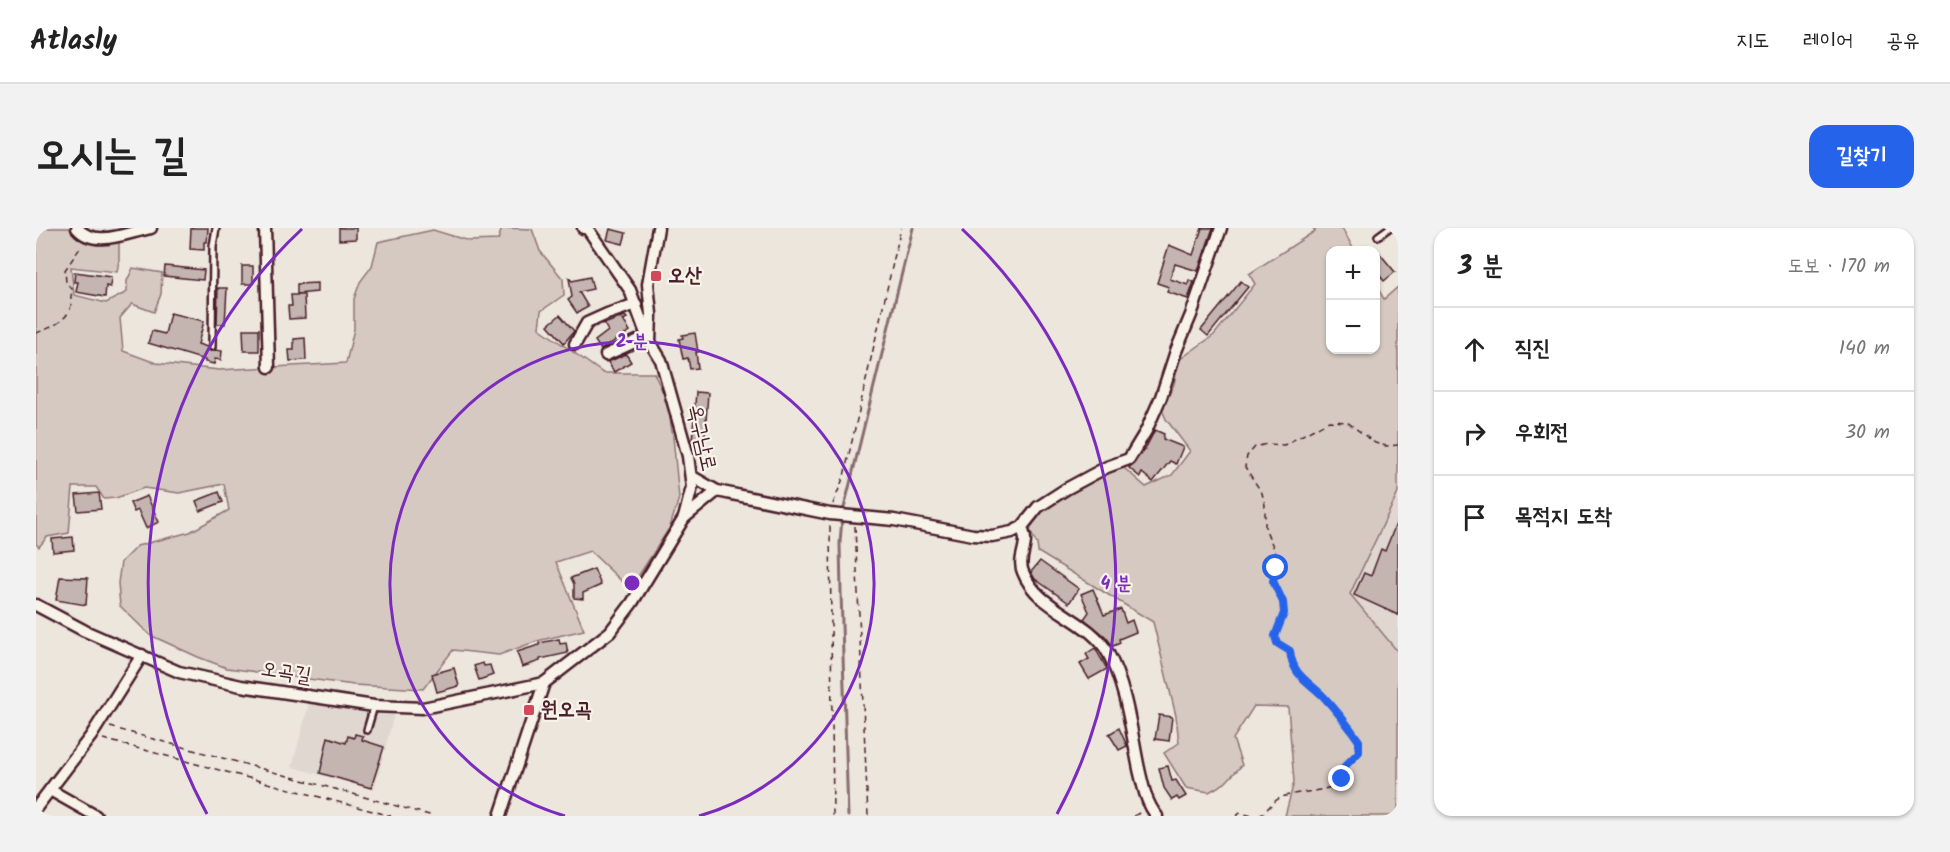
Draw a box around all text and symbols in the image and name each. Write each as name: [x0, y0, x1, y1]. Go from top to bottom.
text: Atlasly: [30, 19, 117, 64]
text: 지도: [1736, 25, 1770, 58]
text: 레이어: [1803, 25, 1853, 58]
text: 공유: [1886, 25, 1920, 58]
text: 오시는 길: [36, 123, 187, 190]
button: 길찾기: [1809, 125, 1914, 188]
map controls: [1326, 246, 1380, 354]
button: +: [1326, 246, 1380, 300]
text: 3 분: [1458, 246, 1503, 288]
text: 도보 · 170 m: [1788, 251, 1890, 283]
place label: 오산: [668, 260, 702, 293]
marker: 오산: [649, 269, 663, 283]
button: −: [1326, 300, 1380, 354]
text: 2 분: [616, 328, 648, 357]
text: 직진: [1515, 332, 1550, 367]
icon: ahead: [1458, 333, 1491, 366]
text: 140 m: [1839, 333, 1890, 365]
street label: 옥구남로: [677, 401, 725, 475]
text: 우회전: [1515, 416, 1568, 451]
icon: right: [1458, 417, 1491, 450]
text: 30 m: [1845, 417, 1890, 449]
text: 목적지 도착: [1515, 500, 1612, 535]
icon: arrive: [1458, 501, 1491, 534]
route start: [1262, 554, 1288, 580]
text: 4 분: [1100, 570, 1132, 599]
centre of rings: [622, 573, 642, 593]
street label: 오곡길: [258, 653, 314, 693]
place label: 원오곡: [541, 694, 592, 727]
marker: 원오곡: [522, 703, 536, 717]
route end: [1328, 765, 1354, 791]

